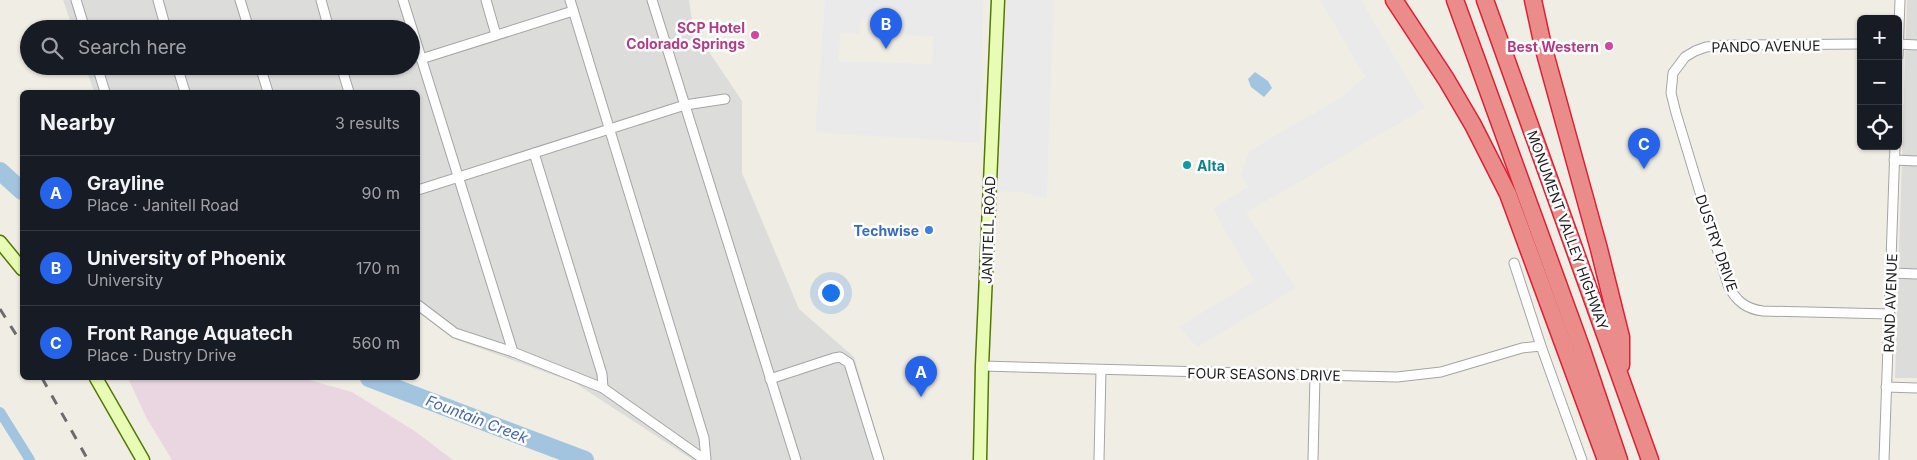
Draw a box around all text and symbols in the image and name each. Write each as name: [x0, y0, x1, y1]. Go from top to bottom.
pin: B: [870, 8, 902, 49]
map controls: [1857, 15, 1902, 150]
button: +: [1857, 15, 1902, 60]
place label: SCP Hotel Colorado Springs: [626, 19, 745, 52]
search box: [20, 20, 420, 75]
marker: SCP Hotel Colorado Springs: [749, 29, 761, 41]
icon: search: [38, 34, 66, 62]
text: Search here: [78, 36, 187, 59]
street label: PANDO AVENUE: [1711, 37, 1821, 55]
place label: Best Western: [1507, 38, 1599, 55]
marker: Best Western: [1603, 40, 1615, 52]
button: −: [1857, 60, 1902, 105]
button: locate: [1857, 105, 1902, 150]
text: Nearby: [40, 110, 115, 135]
text: 3 results: [335, 113, 400, 133]
street label: MONUMENT VALLEY HIGHWAY: [1524, 128, 1612, 333]
pin: C: [1628, 128, 1660, 169]
place label: Alta: [1197, 157, 1225, 174]
marker: Alta: [1181, 159, 1193, 171]
text: Grayline: [87, 172, 164, 195]
street label: JANITELL ROAD: [978, 176, 998, 284]
text: A: [50, 183, 62, 203]
text: 90 m: [361, 183, 400, 203]
street label: DUSTRY DRIVE: [1692, 192, 1742, 294]
text: Place · Janitell Road: [87, 195, 239, 215]
place label: Techwise: [854, 222, 919, 239]
marker: Techwise: [923, 224, 935, 236]
text: University of Phoenix: [87, 247, 286, 270]
street label: RAND AVENUE: [1880, 253, 1900, 353]
text: B: [51, 258, 61, 278]
text: 170 m: [356, 258, 400, 278]
text: University: [87, 270, 163, 290]
your location: [818, 280, 844, 306]
text: Front Range Aquatech: [87, 322, 293, 345]
text: C: [50, 333, 62, 353]
text: 560 m: [352, 333, 400, 353]
text: Place · Dustry Drive: [87, 345, 236, 365]
pin: A: [905, 356, 937, 397]
street label: FOUR SEASONS DRIVE: [1187, 364, 1341, 384]
water label: Fountain Creek: [423, 391, 531, 447]

